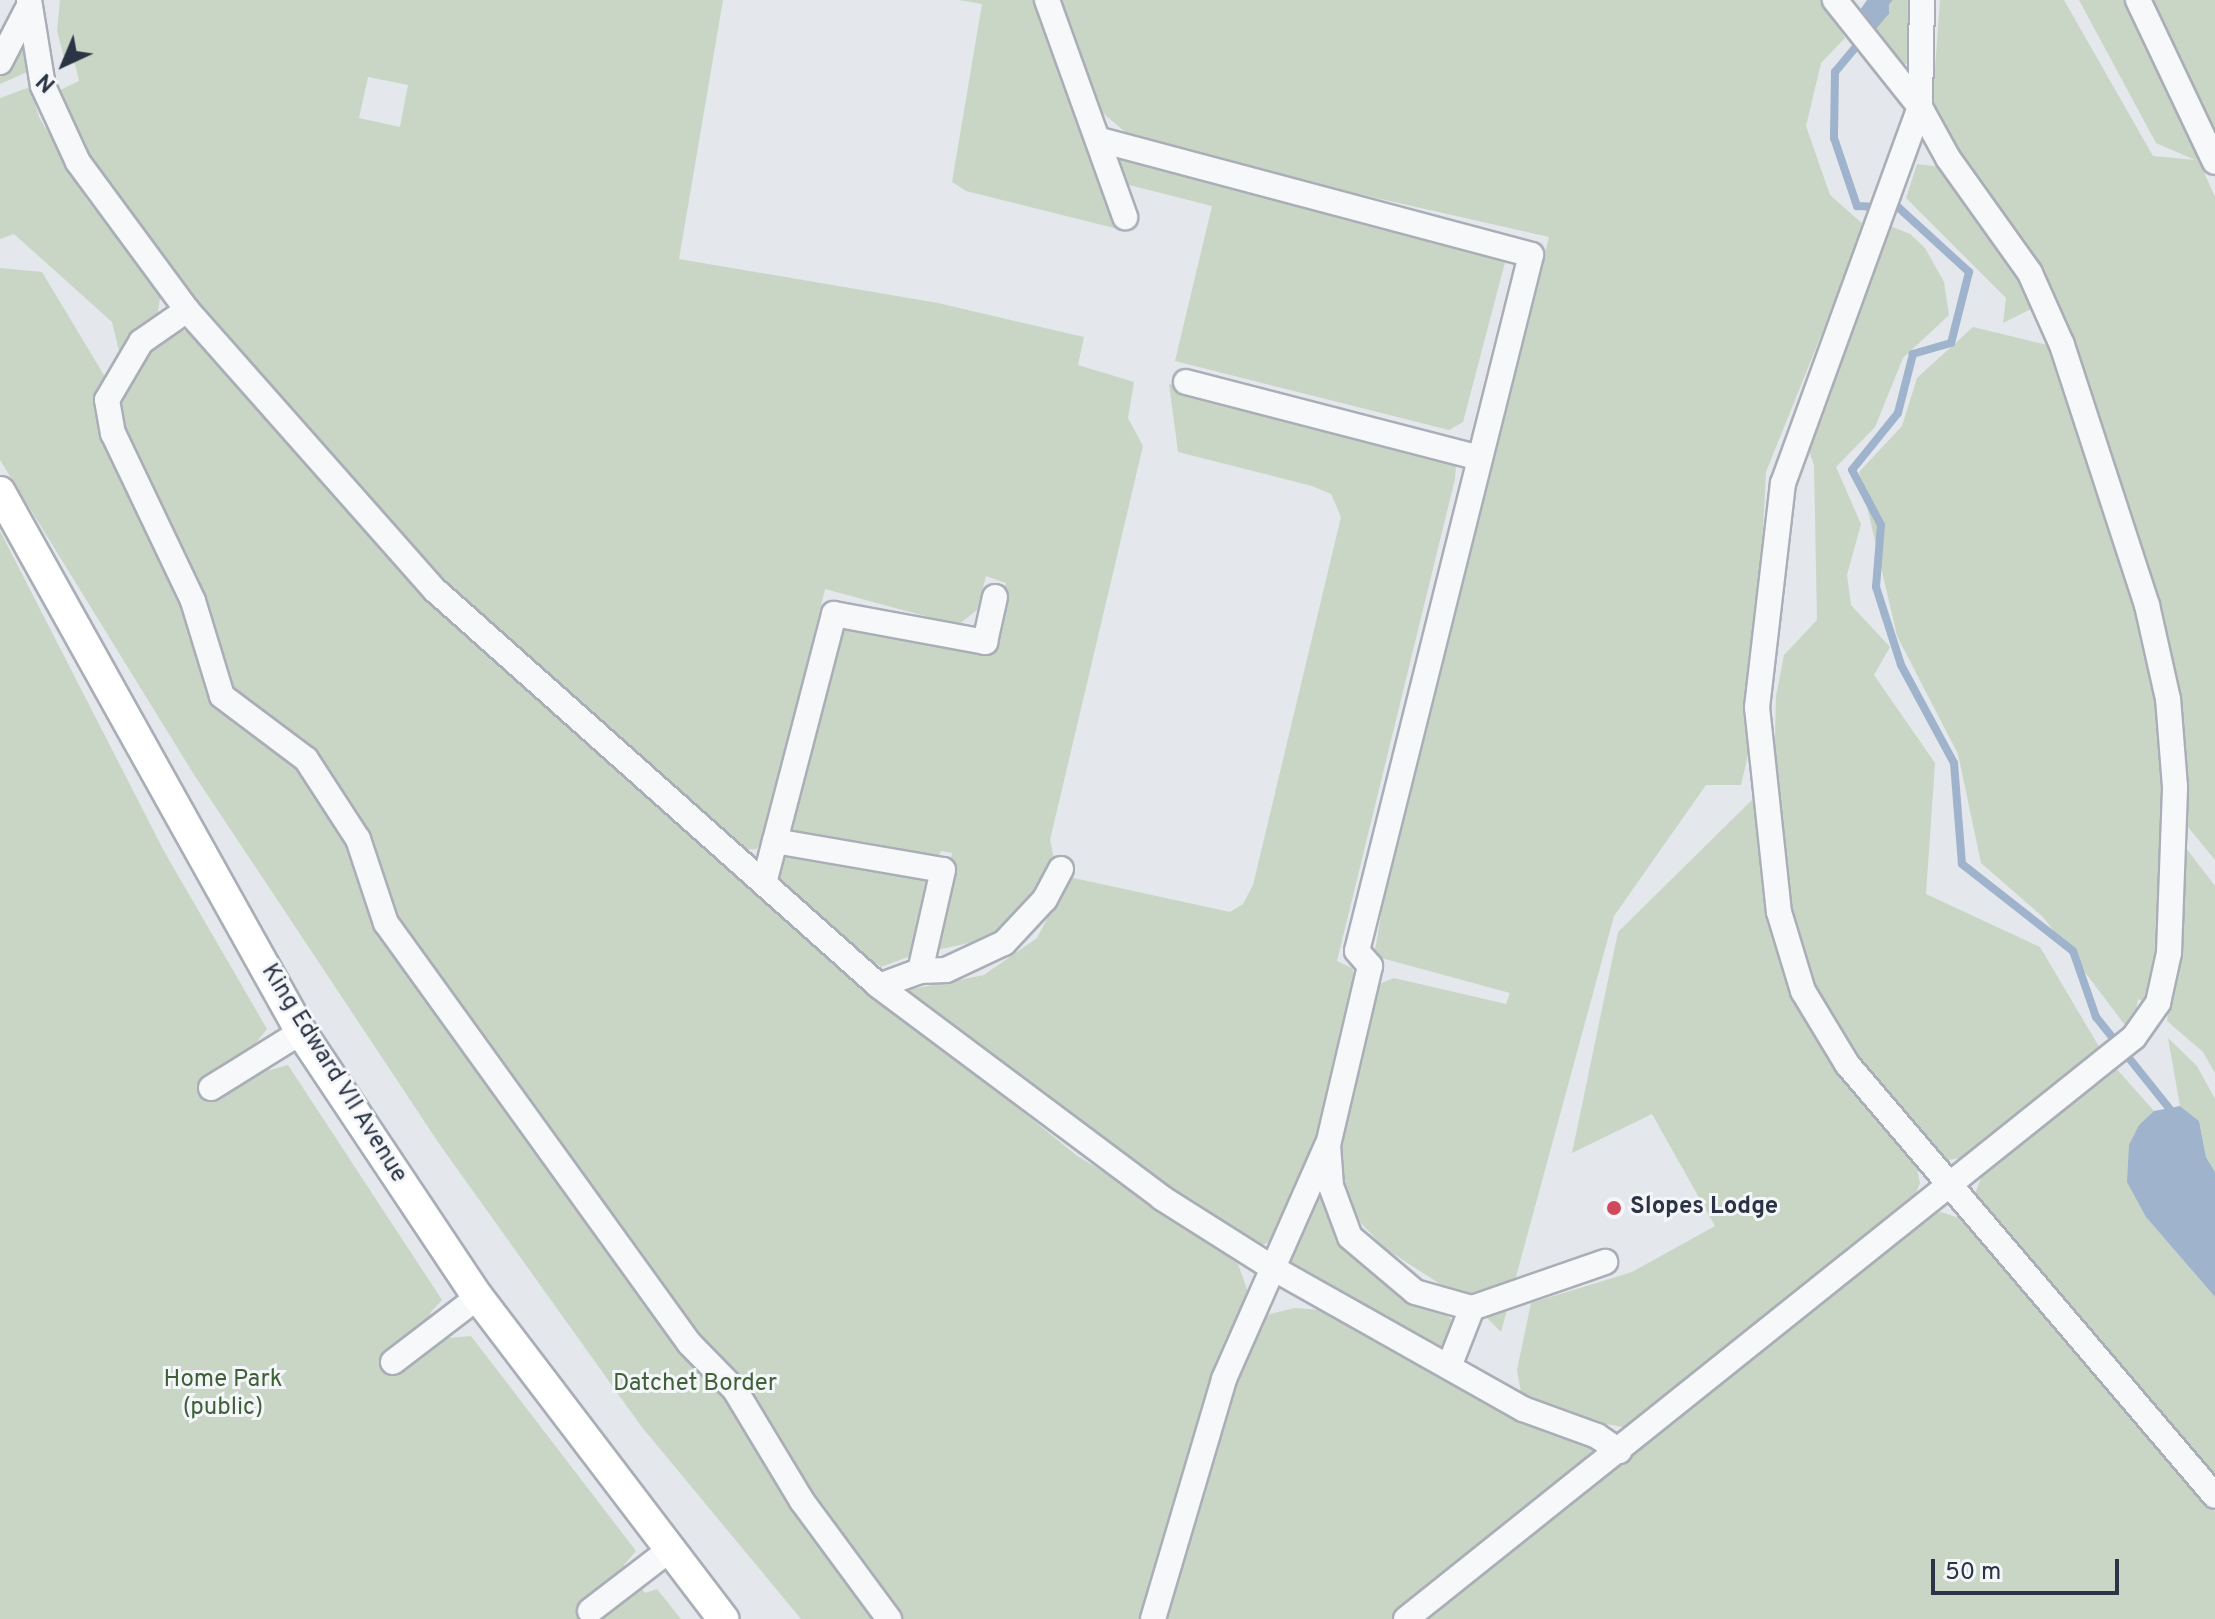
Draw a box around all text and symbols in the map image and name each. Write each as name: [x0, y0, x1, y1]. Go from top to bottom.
north arrow: [24, 24, 104, 104]
text: N: [32, 66, 62, 97]
street label: King Edward VII Avenue: [253, 958, 413, 1190]
place label: Slopes Lodge: [1630, 1194, 1778, 1222]
marker: Slopes Lodge: [1605, 1199, 1623, 1217]
park label: Home Park (public): [164, 1367, 282, 1423]
park label: Datchet Border: [613, 1371, 777, 1399]
scale bar: [1935, 1543, 2123, 1593]
text: 50 m: [1945, 1558, 2001, 1588]

